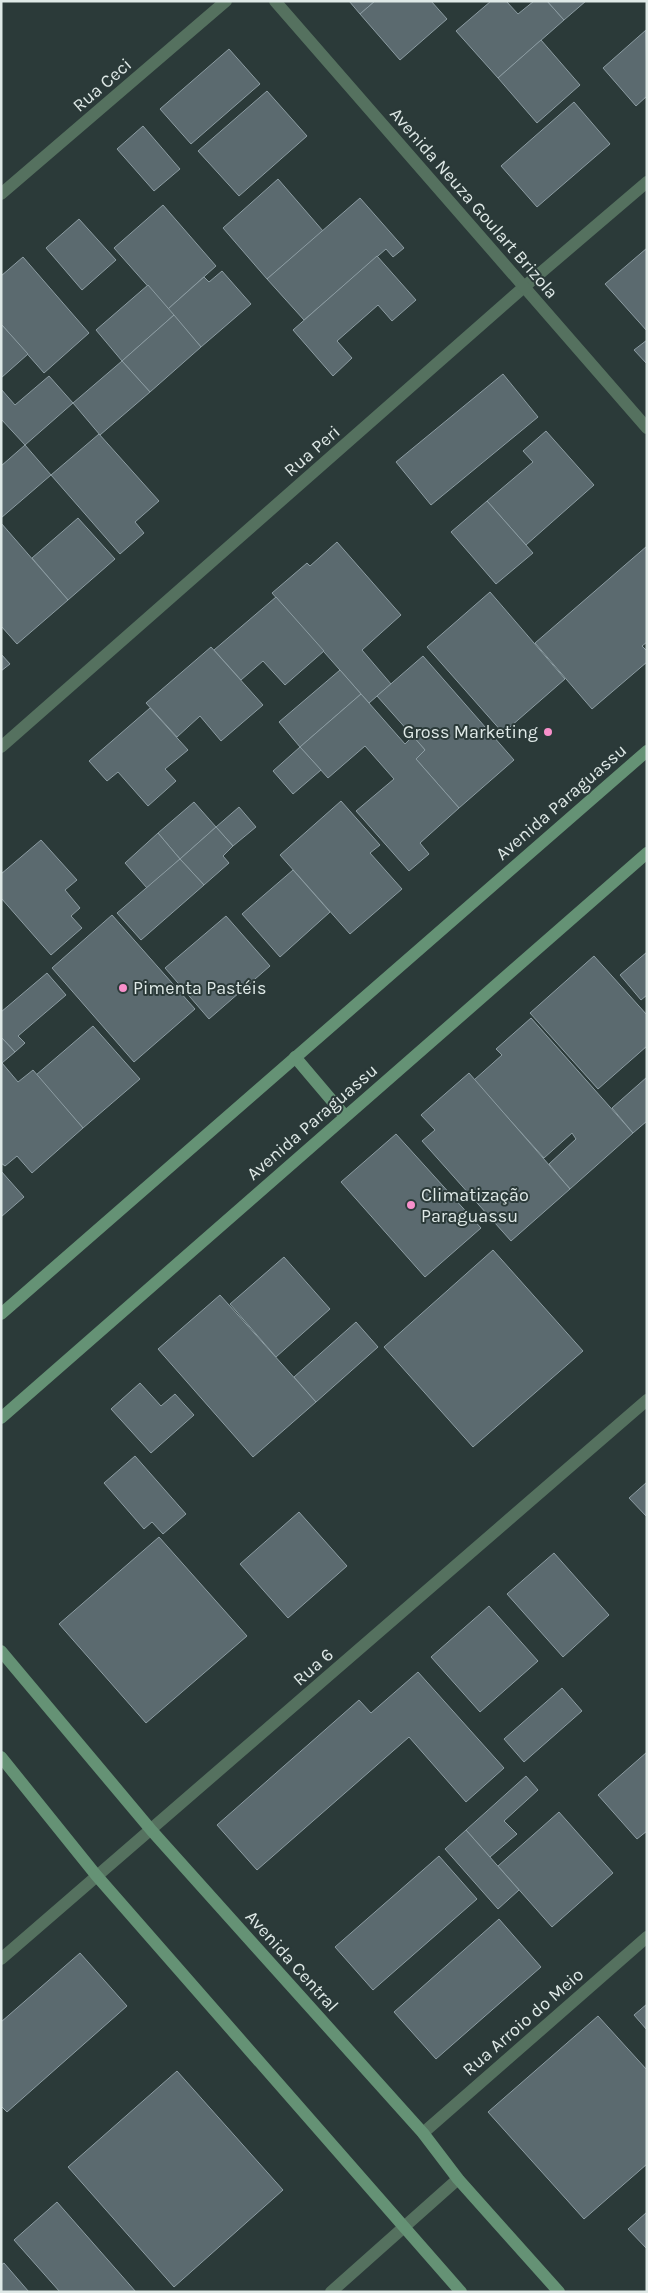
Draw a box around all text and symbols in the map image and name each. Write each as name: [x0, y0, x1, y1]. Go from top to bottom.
street label: Rua Ceci: [68, 53, 136, 117]
street label: Avenida Neuza Goulart Brizola: [385, 103, 563, 303]
street label: Rua Peri: [279, 421, 345, 481]
place label: Gross Marketing: [403, 721, 538, 743]
marker: Gross Marketing: [542, 726, 554, 738]
street label: Avenida Paraguassu: [491, 739, 631, 865]
place label: Pimenta Pastéis: [133, 977, 266, 999]
marker: Pimenta Pastéis: [117, 982, 129, 994]
street label: Avenida Paraguassu: [242, 1059, 382, 1185]
place label: Climatização Paraguassu: [421, 1184, 529, 1227]
marker: Climatização Paraguassu: [405, 1199, 417, 1211]
street label: Rua 6: [288, 1643, 338, 1691]
street label: Avenida Central: [241, 1906, 343, 2016]
street label: Rua Arroio do Meio: [458, 1963, 588, 2081]

